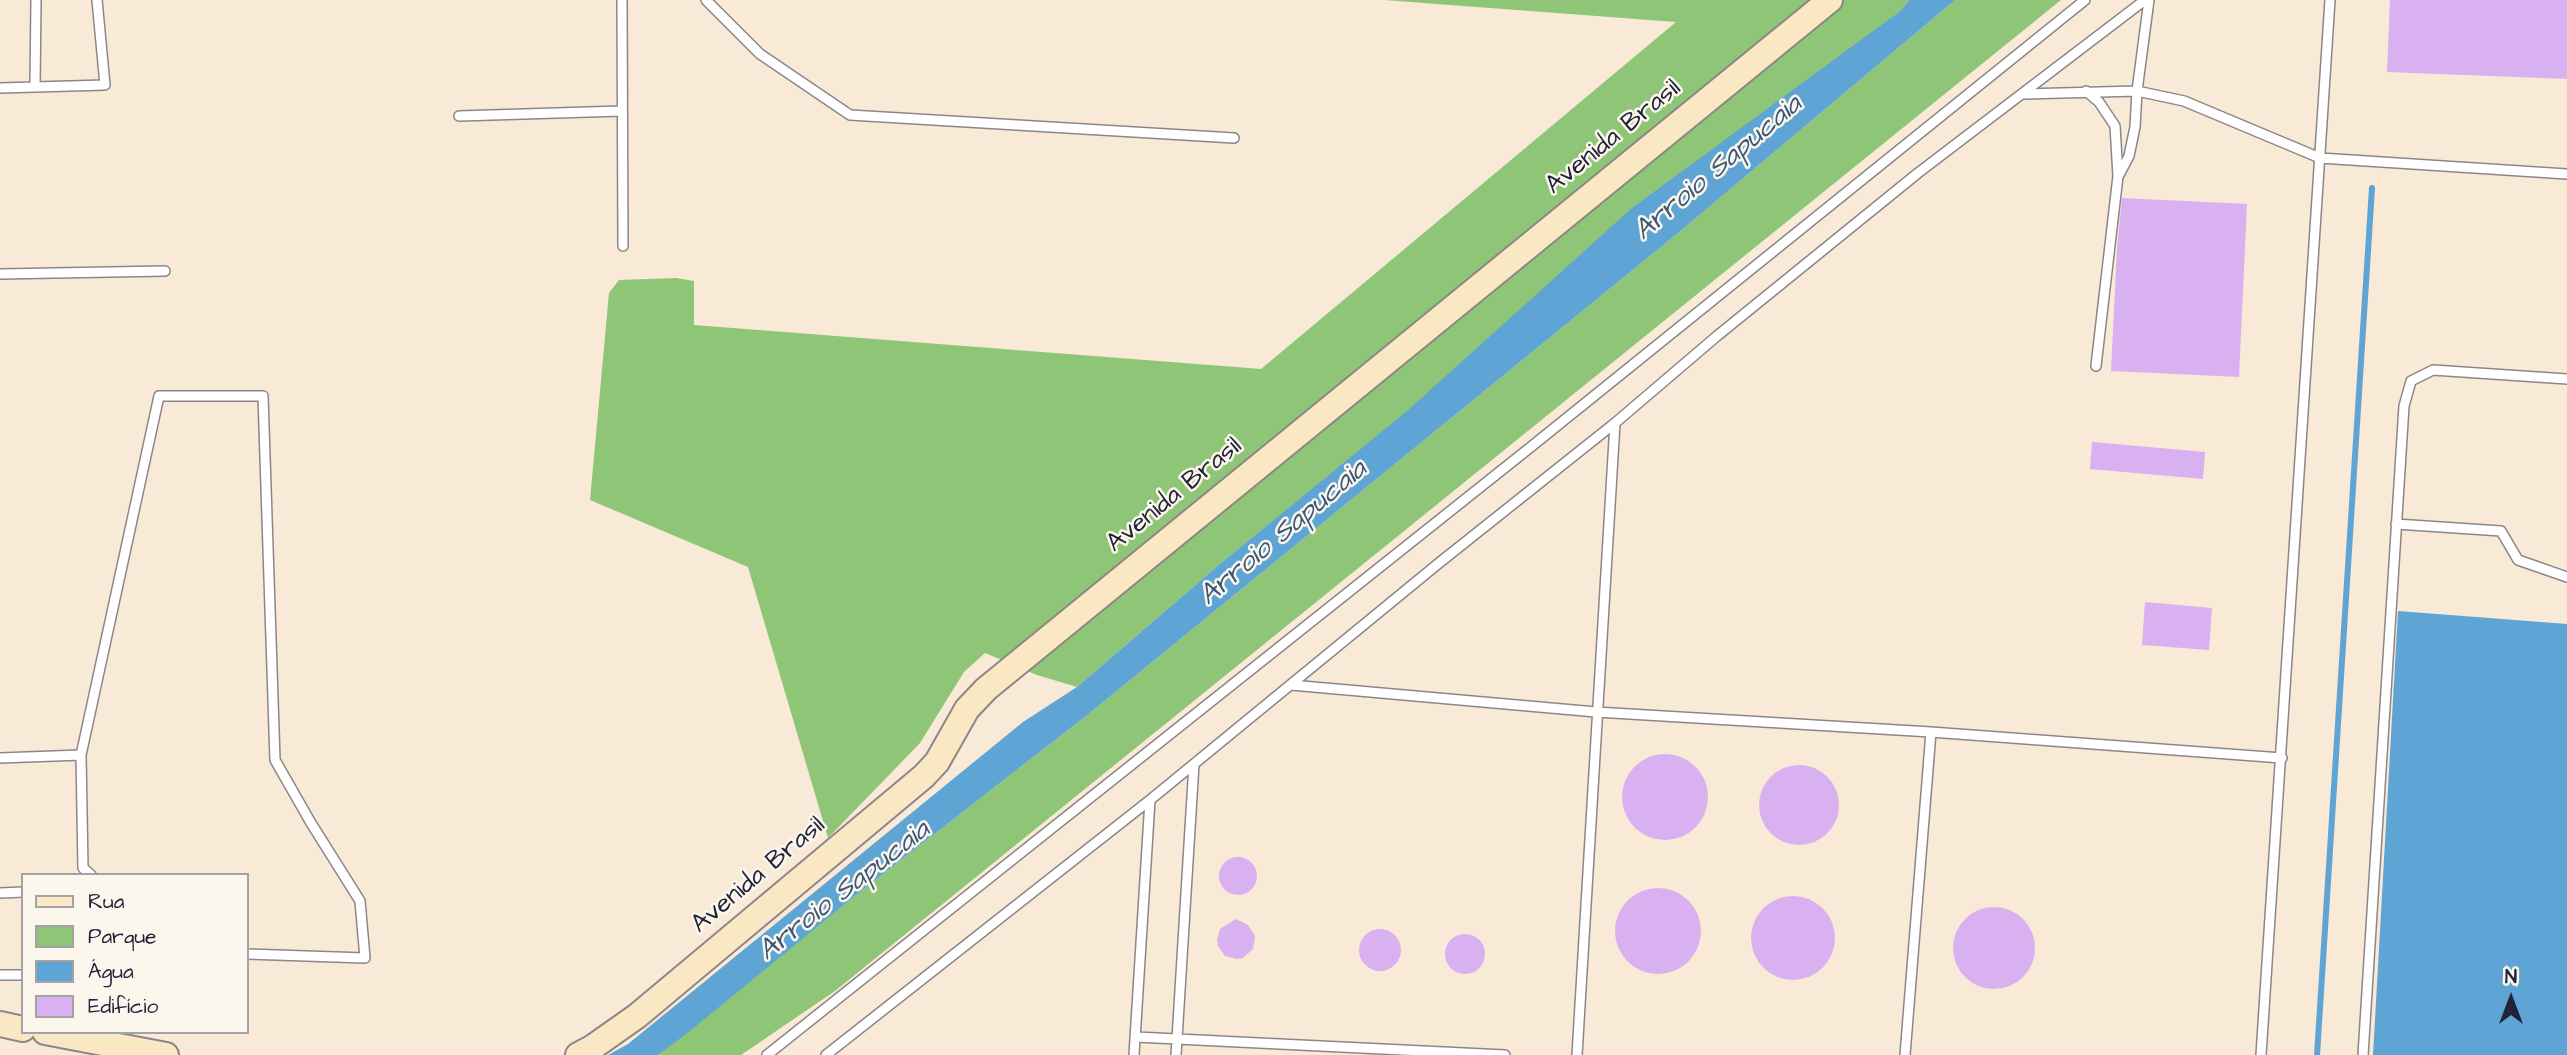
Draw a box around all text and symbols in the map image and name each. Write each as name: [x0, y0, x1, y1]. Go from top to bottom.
street label: Avenida Brasil: [1540, 74, 1688, 202]
water label: Arroio Sapucaia: [1628, 89, 1810, 249]
street label: Avenida Brasil: [1101, 432, 1249, 560]
water label: Arroio Sapucaia: [1193, 454, 1375, 614]
street label: Avenida Brasil: [686, 811, 832, 941]
water label: Arroio Sapucaia: [753, 815, 937, 969]
legend: [21, 873, 248, 1034]
text: Rua: [88, 887, 124, 916]
text: Parque: [88, 922, 156, 951]
text: Água: [88, 957, 134, 986]
north arrow: [2476, 964, 2546, 1034]
text: N: [2505, 964, 2517, 991]
text: Edifício: [88, 992, 158, 1021]

